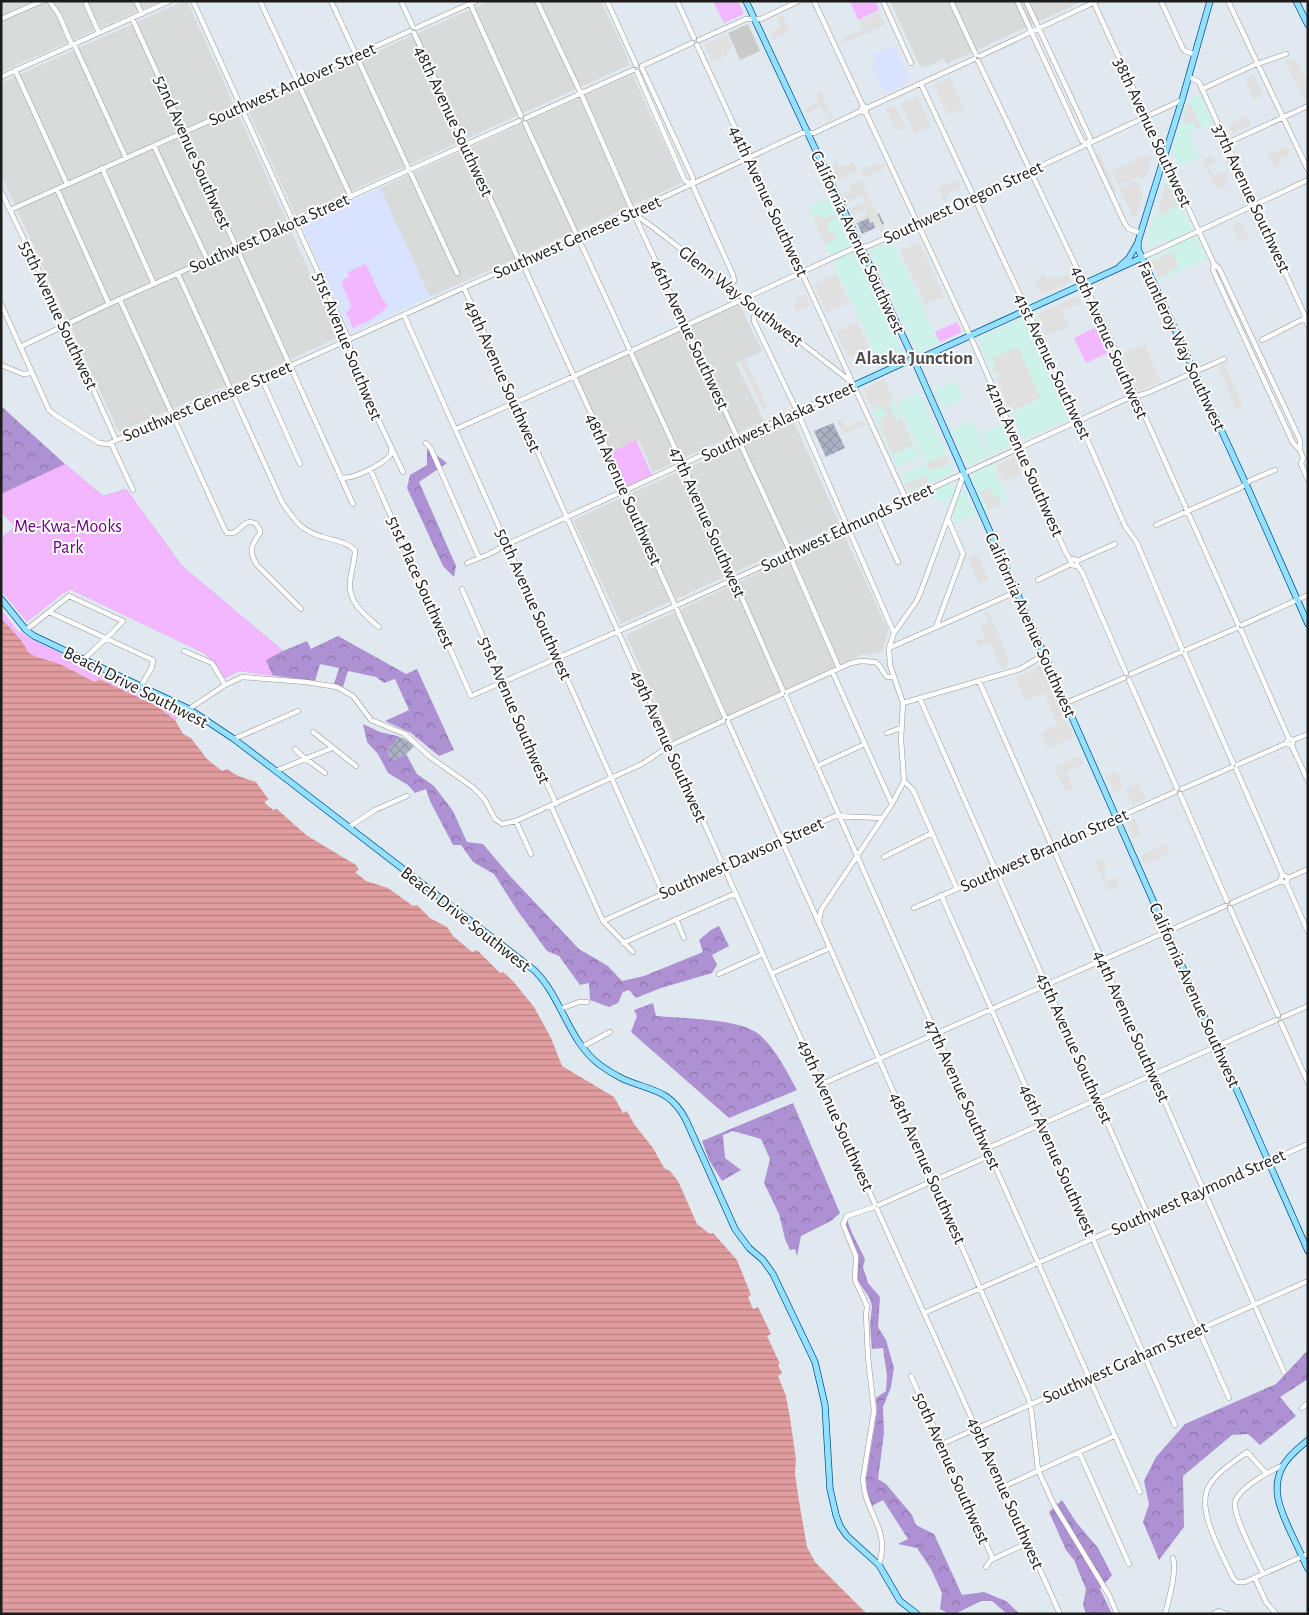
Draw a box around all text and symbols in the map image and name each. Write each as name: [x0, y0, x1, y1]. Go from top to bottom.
street label: Southwest Andover Street: [206, 40, 379, 130]
street label: 48th Avenue Southwest: [410, 43, 496, 200]
street label: 38th Avenue Southwest: [1110, 55, 1195, 210]
street label: 52nd Avenue Southwest: [150, 73, 234, 232]
street label: 37th Avenue Southwest: [1209, 121, 1294, 276]
street label: 44th Avenue Southwest: [725, 123, 811, 280]
street label: California Avenue Southwest: [807, 148, 908, 337]
street label: Southwest Oregon Street: [881, 158, 1046, 248]
street label: Southwest Dakota Street: [187, 190, 352, 277]
street label: Southwest Genesee Street: [491, 193, 664, 283]
street label: 55th Avenue Southwest: [16, 238, 101, 393]
street label: Glenn Way Southwest: [675, 243, 806, 351]
street label: 46th Avenue Southwest: [646, 256, 732, 413]
street label: Fauntleroy Way Southwest: [1134, 259, 1228, 434]
street label: 40th Avenue Southwest: [1067, 263, 1151, 422]
street label: 51st Avenue Southwest: [309, 270, 385, 423]
street label: 41st Avenue Southwest: [1010, 290, 1094, 443]
street label: 49th Avenue Southwest: [460, 298, 544, 455]
district label: Alaska Junction: [855, 349, 973, 368]
street label: Southwest Genesee Street: [120, 358, 295, 446]
street label: Southwest Alaska Street: [699, 378, 858, 466]
street label: 42nd Avenue Southwest: [982, 379, 1066, 540]
street label: 48th Avenue Southwest: [581, 411, 665, 568]
street label: 47th Avenue Southwest: [666, 444, 749, 601]
street label: Southwest Edmunds Street: [758, 480, 937, 576]
street label: 51st Place Southwest: [383, 513, 457, 652]
park label: Me-Kwa-Mooks Park: [14, 518, 122, 557]
street label: 50th Avenue Southwest: [492, 526, 575, 683]
street label: California Avenue Southwest: [981, 530, 1079, 721]
street label: 51st Avenue Southwest: [475, 634, 553, 787]
street label: Beach Drive Southwest: [61, 644, 211, 732]
street label: 49th Avenue Southwest: [626, 668, 710, 825]
street label: Southwest Brandon Street: [958, 806, 1131, 896]
street label: Southwest Dawson Street: [656, 814, 827, 903]
street label: Beach Drive Southwest: [397, 864, 534, 976]
street label: California Avenue Southwest: [1145, 900, 1243, 1091]
street label: 44th Avenue Southwest: [1089, 948, 1173, 1105]
street label: 45th Avenue Southwest: [1033, 970, 1116, 1127]
street label: 47th Avenue Southwest: [921, 1016, 1004, 1173]
street label: 49th Avenue Southwest: [793, 1037, 877, 1194]
street label: 46th Avenue Southwest: [1015, 1082, 1099, 1239]
street label: 48th Avenue Southwest: [885, 1090, 969, 1247]
street label: Southwest Raymond Street: [1108, 1146, 1289, 1240]
street label: Southwest Graham Street: [1040, 1318, 1211, 1407]
street label: 50th Avenue Southwest: [910, 1390, 993, 1547]
street label: 49th Avenue Southwest: [963, 1415, 1047, 1572]

